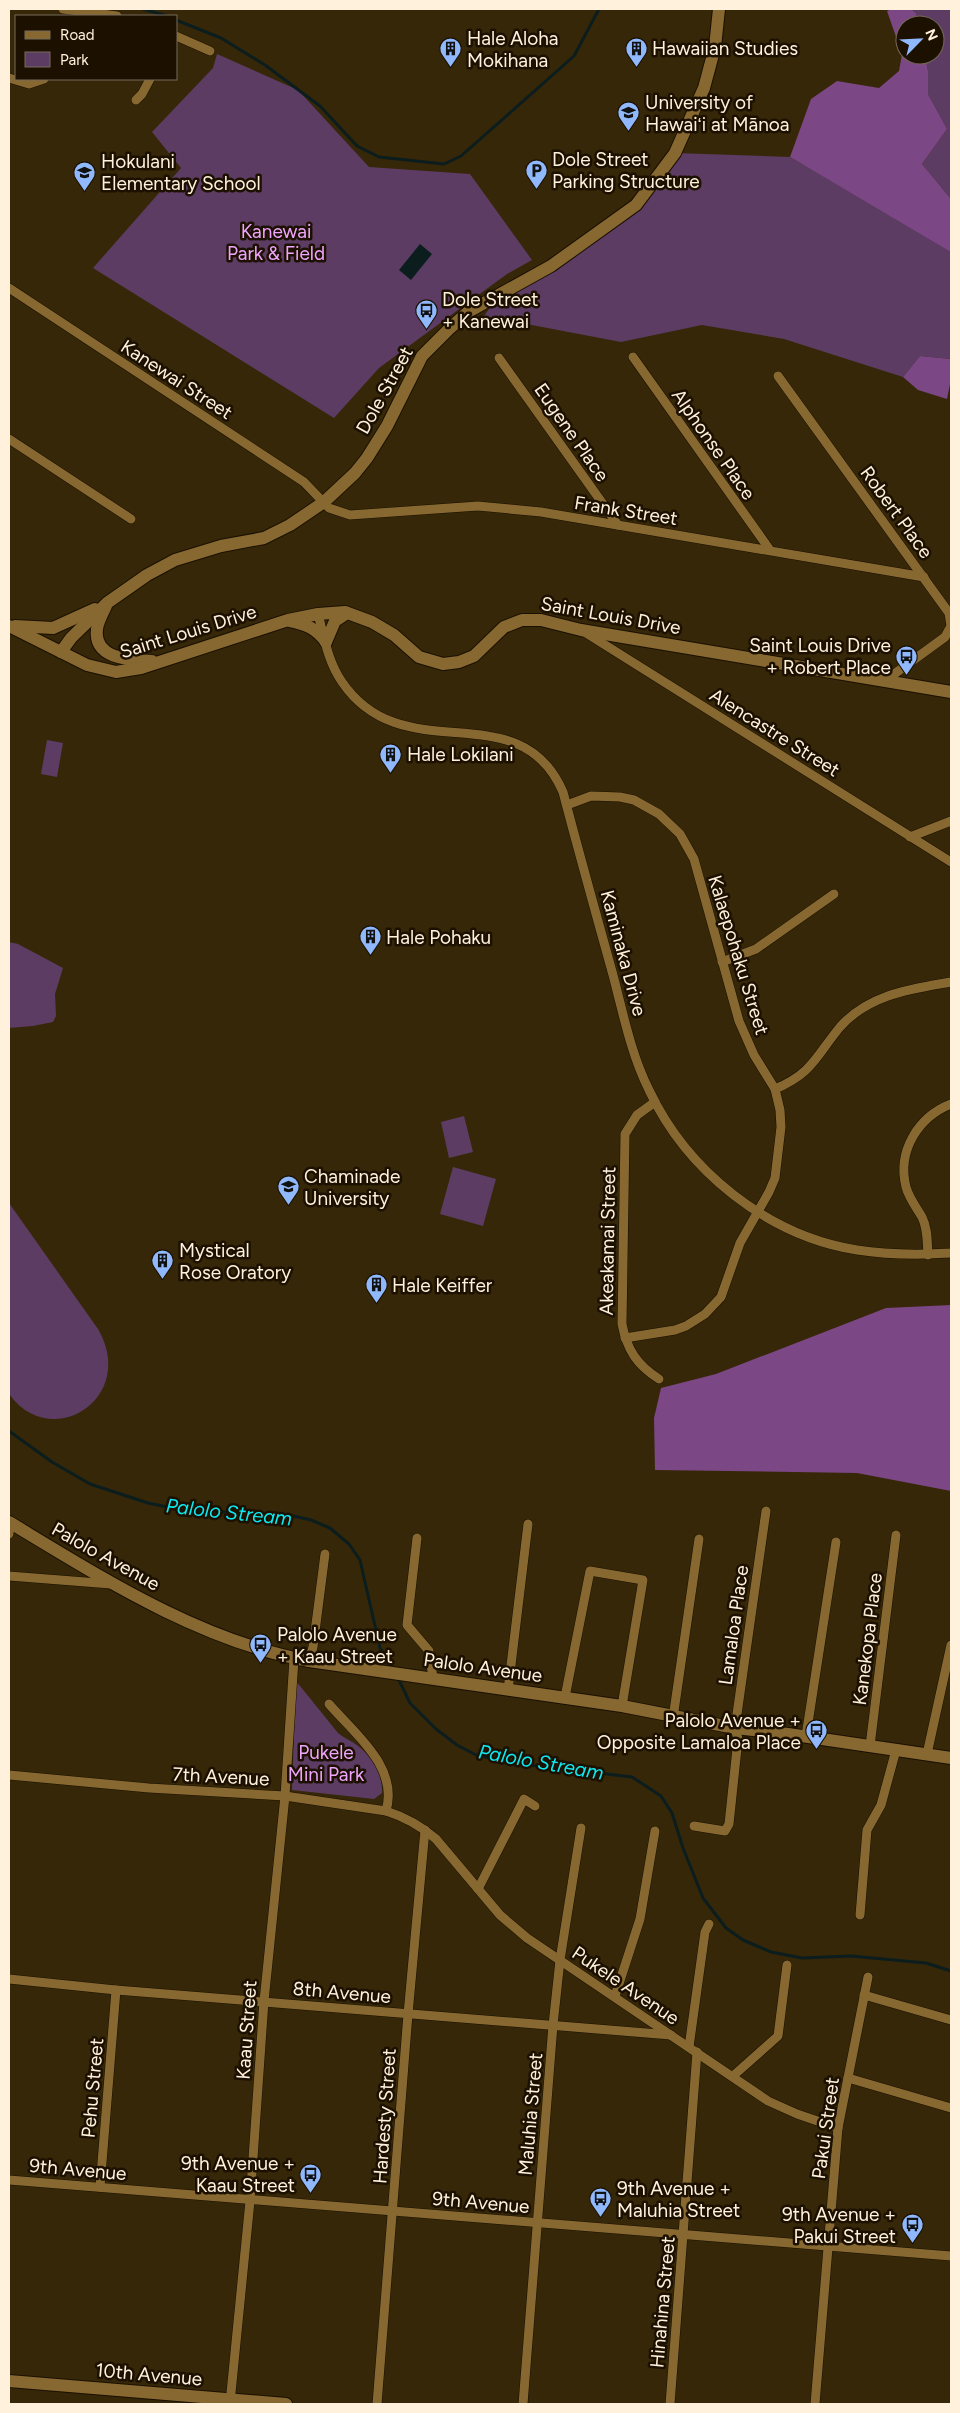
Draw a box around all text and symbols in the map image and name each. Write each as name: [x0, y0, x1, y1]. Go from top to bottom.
legend: [15, 15, 178, 80]
north arrow: [895, 15, 945, 65]
text: Road: [60, 26, 95, 44]
place label: Hale Aloha Mokihana: [467, 27, 559, 72]
text: N: [921, 27, 941, 43]
building icon: Hawaiian Studies: [624, 36, 648, 67]
building icon: Hale Aloha Mokihana: [439, 37, 463, 68]
place label: Hawaiian Studies: [652, 37, 798, 60]
text: Park: [60, 51, 89, 69]
place label: University of Hawaiʻi at Mānoa: [645, 91, 790, 136]
school or university icon: University of Hawaiʻi at Mānoa: [617, 101, 641, 132]
place label: Dole Street Parking Structure: [552, 148, 700, 193]
place label: Hokulani Elementary School: [101, 150, 261, 195]
parking icon: Dole Street Parking Structure: [524, 158, 548, 189]
school or university icon: Hokulani Elementary School: [73, 160, 97, 191]
park label: Kanewai Park & Field: [227, 220, 325, 265]
place label: Dole Street + Kanewai: [442, 288, 539, 333]
bus stop icon: Dole Street + Kanewai: [414, 298, 438, 329]
street label: Kanewai Street: [117, 335, 237, 424]
street label: Dole Street: [351, 342, 418, 438]
street label: Eugene Place: [529, 379, 614, 486]
street label: Alphonse Place: [667, 384, 760, 504]
street label: Robert Place: [855, 462, 938, 563]
street label: Frank Street: [573, 491, 679, 530]
street label: Saint Louis Drive: [539, 592, 683, 639]
street label: Saint Louis Drive: [117, 600, 259, 663]
place label: Saint Louis Drive + Robert Place: [749, 634, 891, 679]
bus stop icon: Saint Louis Drive + Robert Place: [895, 644, 919, 675]
street label: Alencastre Street: [706, 683, 844, 782]
building icon: Hale Lokilani: [379, 742, 403, 773]
place label: Hale Lokilani: [407, 743, 514, 766]
street label: Kalaepohaku Street: [703, 873, 774, 1038]
street label: Kaminaka Drive: [596, 888, 651, 1019]
building icon: Hale Pohaku: [358, 925, 382, 956]
place label: Hale Pohaku: [386, 926, 491, 949]
place label: Chaminade University: [304, 1165, 400, 1210]
street label: Akeakamai Street: [595, 1166, 620, 1316]
school or university icon: Chaminade University: [276, 1175, 300, 1206]
place label: Mystical Rose Oratory: [179, 1239, 291, 1284]
building icon: Mystical Rose Oratory: [151, 1249, 175, 1280]
building icon: Hale Keiffer: [364, 1273, 388, 1304]
place label: Hale Keiffer: [392, 1274, 493, 1297]
water label: Palolo Stream: [165, 1493, 293, 1531]
street label: Palolo Avenue: [48, 1517, 164, 1596]
street label: Lamaloa Place: [714, 1564, 753, 1686]
street label: Kanekopa Place: [848, 1572, 887, 1707]
place label: Palolo Avenue + Kaau Street: [277, 1623, 397, 1668]
bus stop icon: Palolo Avenue + Kaau Street: [249, 1633, 273, 1664]
street label: Palolo Avenue: [422, 1648, 544, 1687]
place label: Palolo Avenue + Opposite Lamaloa Place: [597, 1709, 801, 1754]
bus stop icon: Palolo Avenue + Opposite Lamaloa Place: [805, 1719, 829, 1750]
water label: Palolo Stream: [477, 1739, 605, 1785]
park label: Pukele Mini Park: [288, 1741, 365, 1786]
street label: 7th Avenue: [172, 1762, 270, 1791]
street label: Pukele Avenue: [568, 1941, 684, 2030]
street label: 8th Avenue: [292, 1977, 392, 2008]
street label: Kaau Street: [232, 1980, 261, 2080]
street label: Pehu Street: [77, 2037, 108, 2139]
street label: Hardesty Street: [368, 2047, 401, 2185]
street label: Maluhia Street: [514, 2052, 547, 2176]
street label: Pakui Street: [807, 2076, 844, 2180]
place label: 9th Avenue + Kaau Street: [181, 2152, 295, 2197]
street label: 9th Avenue: [28, 2154, 128, 2185]
bus stop icon: 9th Avenue + Kaau Street: [299, 2162, 323, 2193]
place label: 9th Avenue + Maluhia Street: [617, 2177, 740, 2222]
street label: 9th Avenue: [431, 2187, 531, 2218]
bus stop icon: 9th Avenue + Maluhia Street: [589, 2187, 613, 2218]
place label: 9th Avenue + Pakui Street: [782, 2203, 896, 2248]
bus stop icon: 9th Avenue + Pakui Street: [900, 2213, 924, 2244]
street label: Hinahina Street: [645, 2235, 680, 2369]
street label: 10th Avenue: [95, 2358, 203, 2391]

